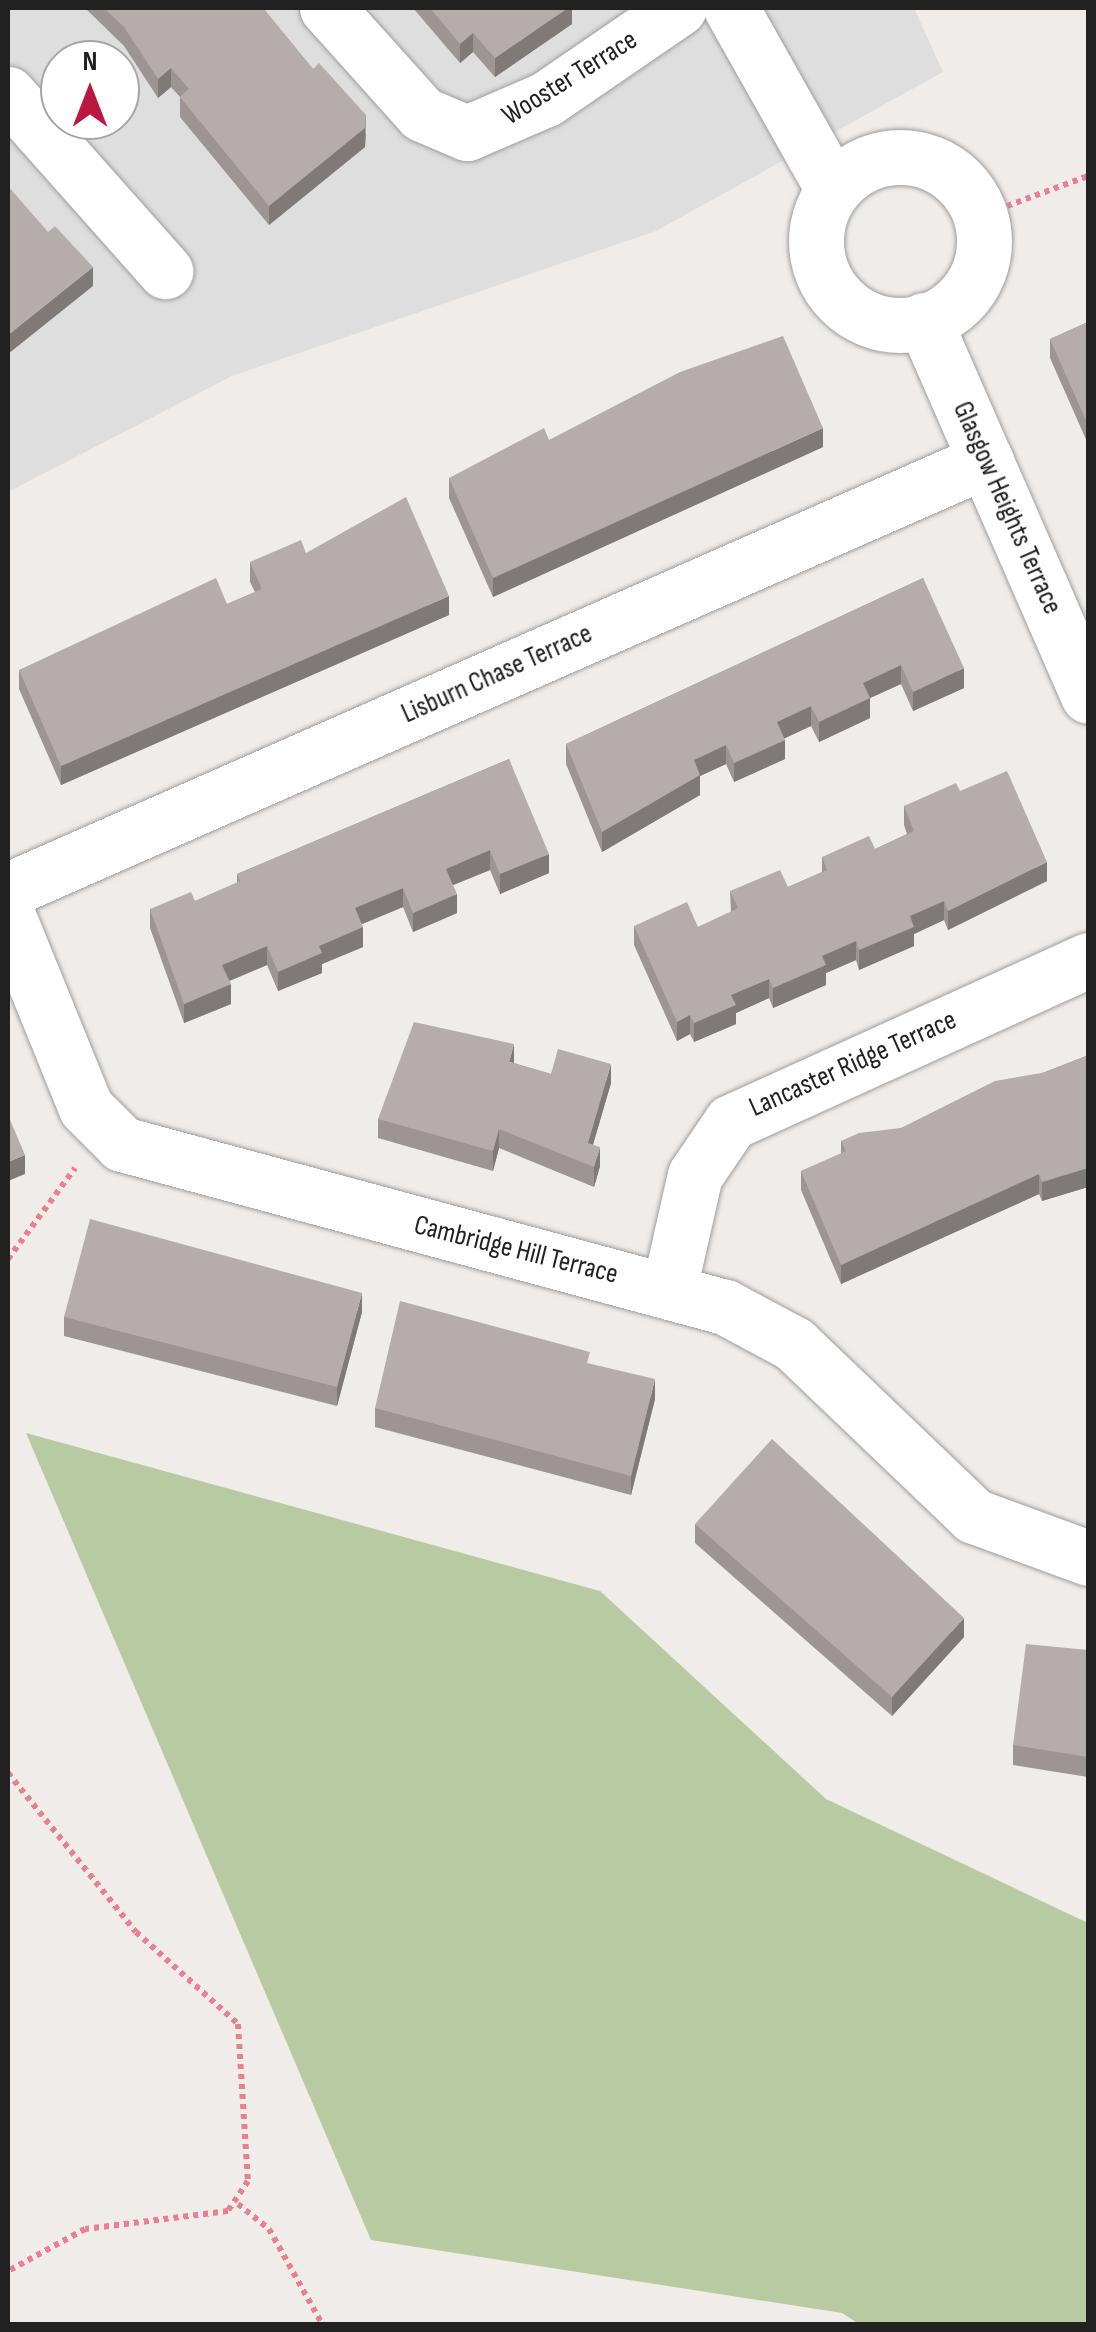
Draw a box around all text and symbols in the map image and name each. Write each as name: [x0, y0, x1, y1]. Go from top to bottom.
street label: Wooster Terrace: [496, 23, 644, 133]
north arrow: [40, 40, 140, 140]
text: N: [83, 45, 97, 78]
street label: Glasgow Heights Terrace: [945, 397, 1069, 619]
street label: Lisburn Chase Terrace: [397, 617, 597, 731]
street label: Lancaster Ridge Terrace: [744, 1003, 962, 1125]
street label: Cambridge Hill Terrace: [411, 1208, 621, 1292]

